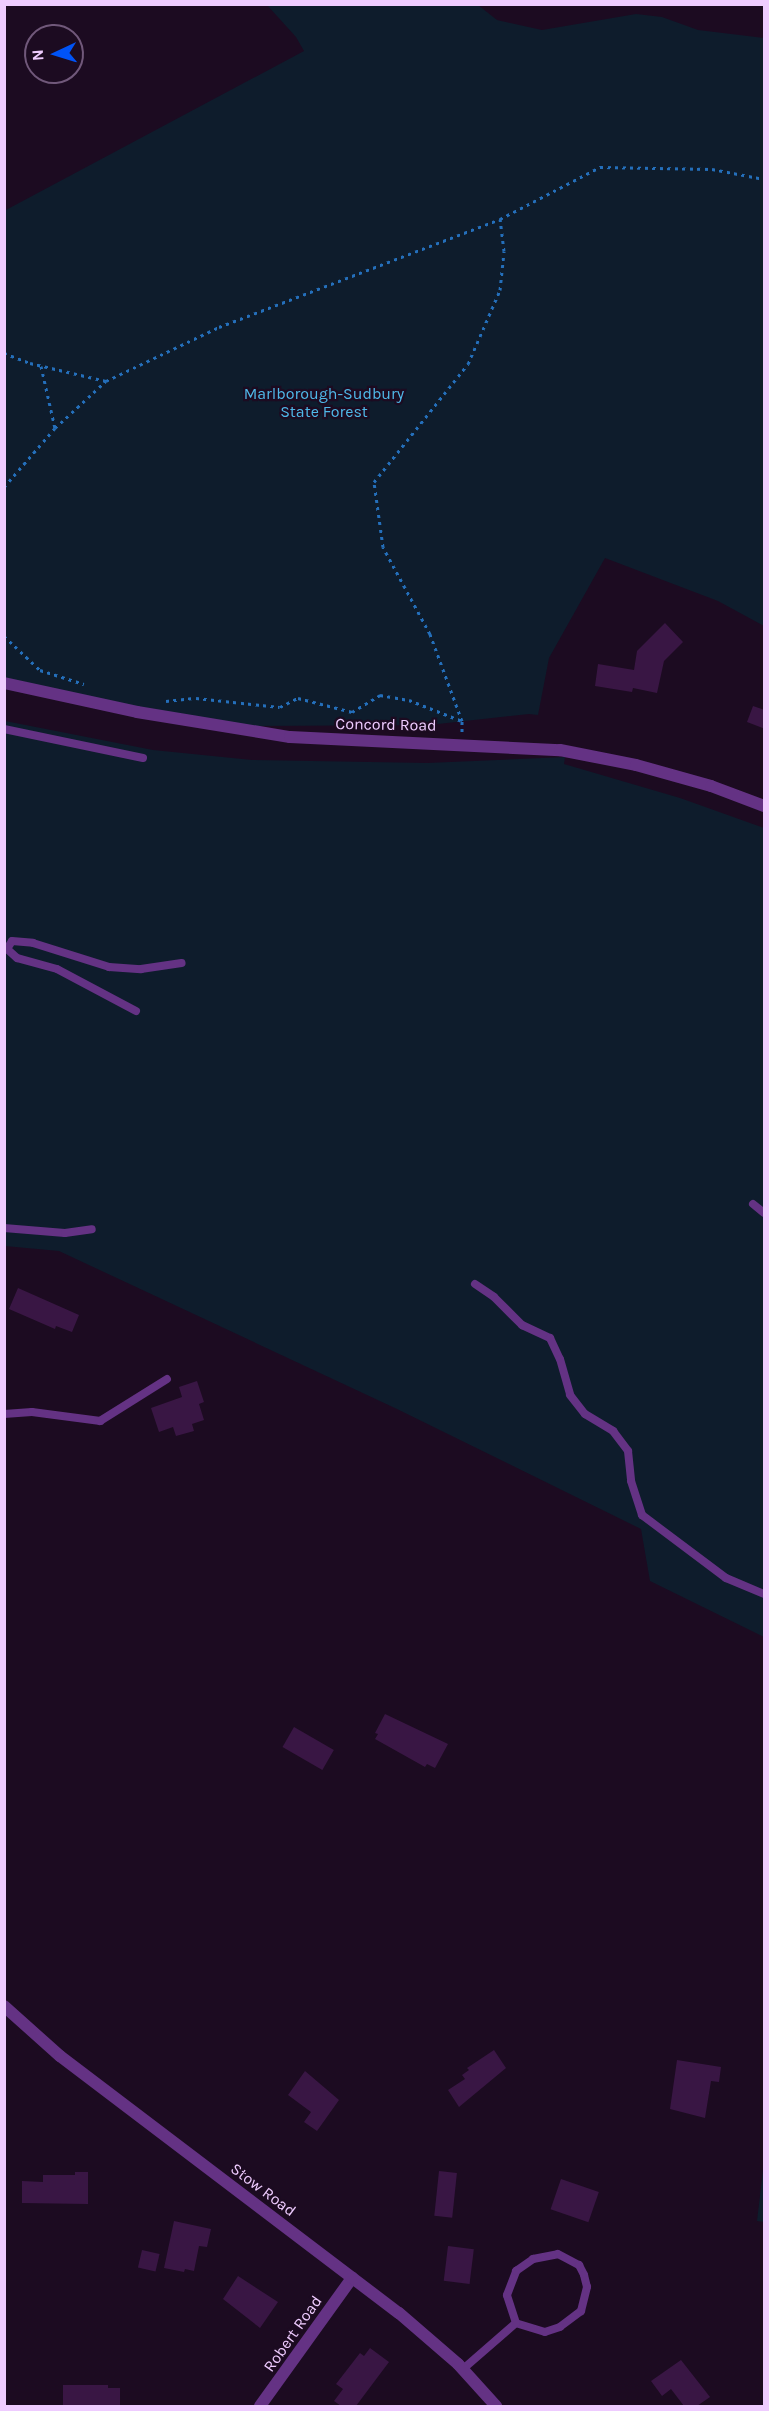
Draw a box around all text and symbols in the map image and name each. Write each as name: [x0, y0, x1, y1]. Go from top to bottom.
north arrow: [24, 24, 84, 84]
text: N: [28, 49, 47, 62]
park label: Marlborough-Sudbury State Forest: [244, 384, 404, 422]
street label: Concord Road: [335, 715, 437, 735]
street label: Stow Road: [227, 2159, 299, 2221]
street label: Robert Road: [260, 2292, 326, 2376]

